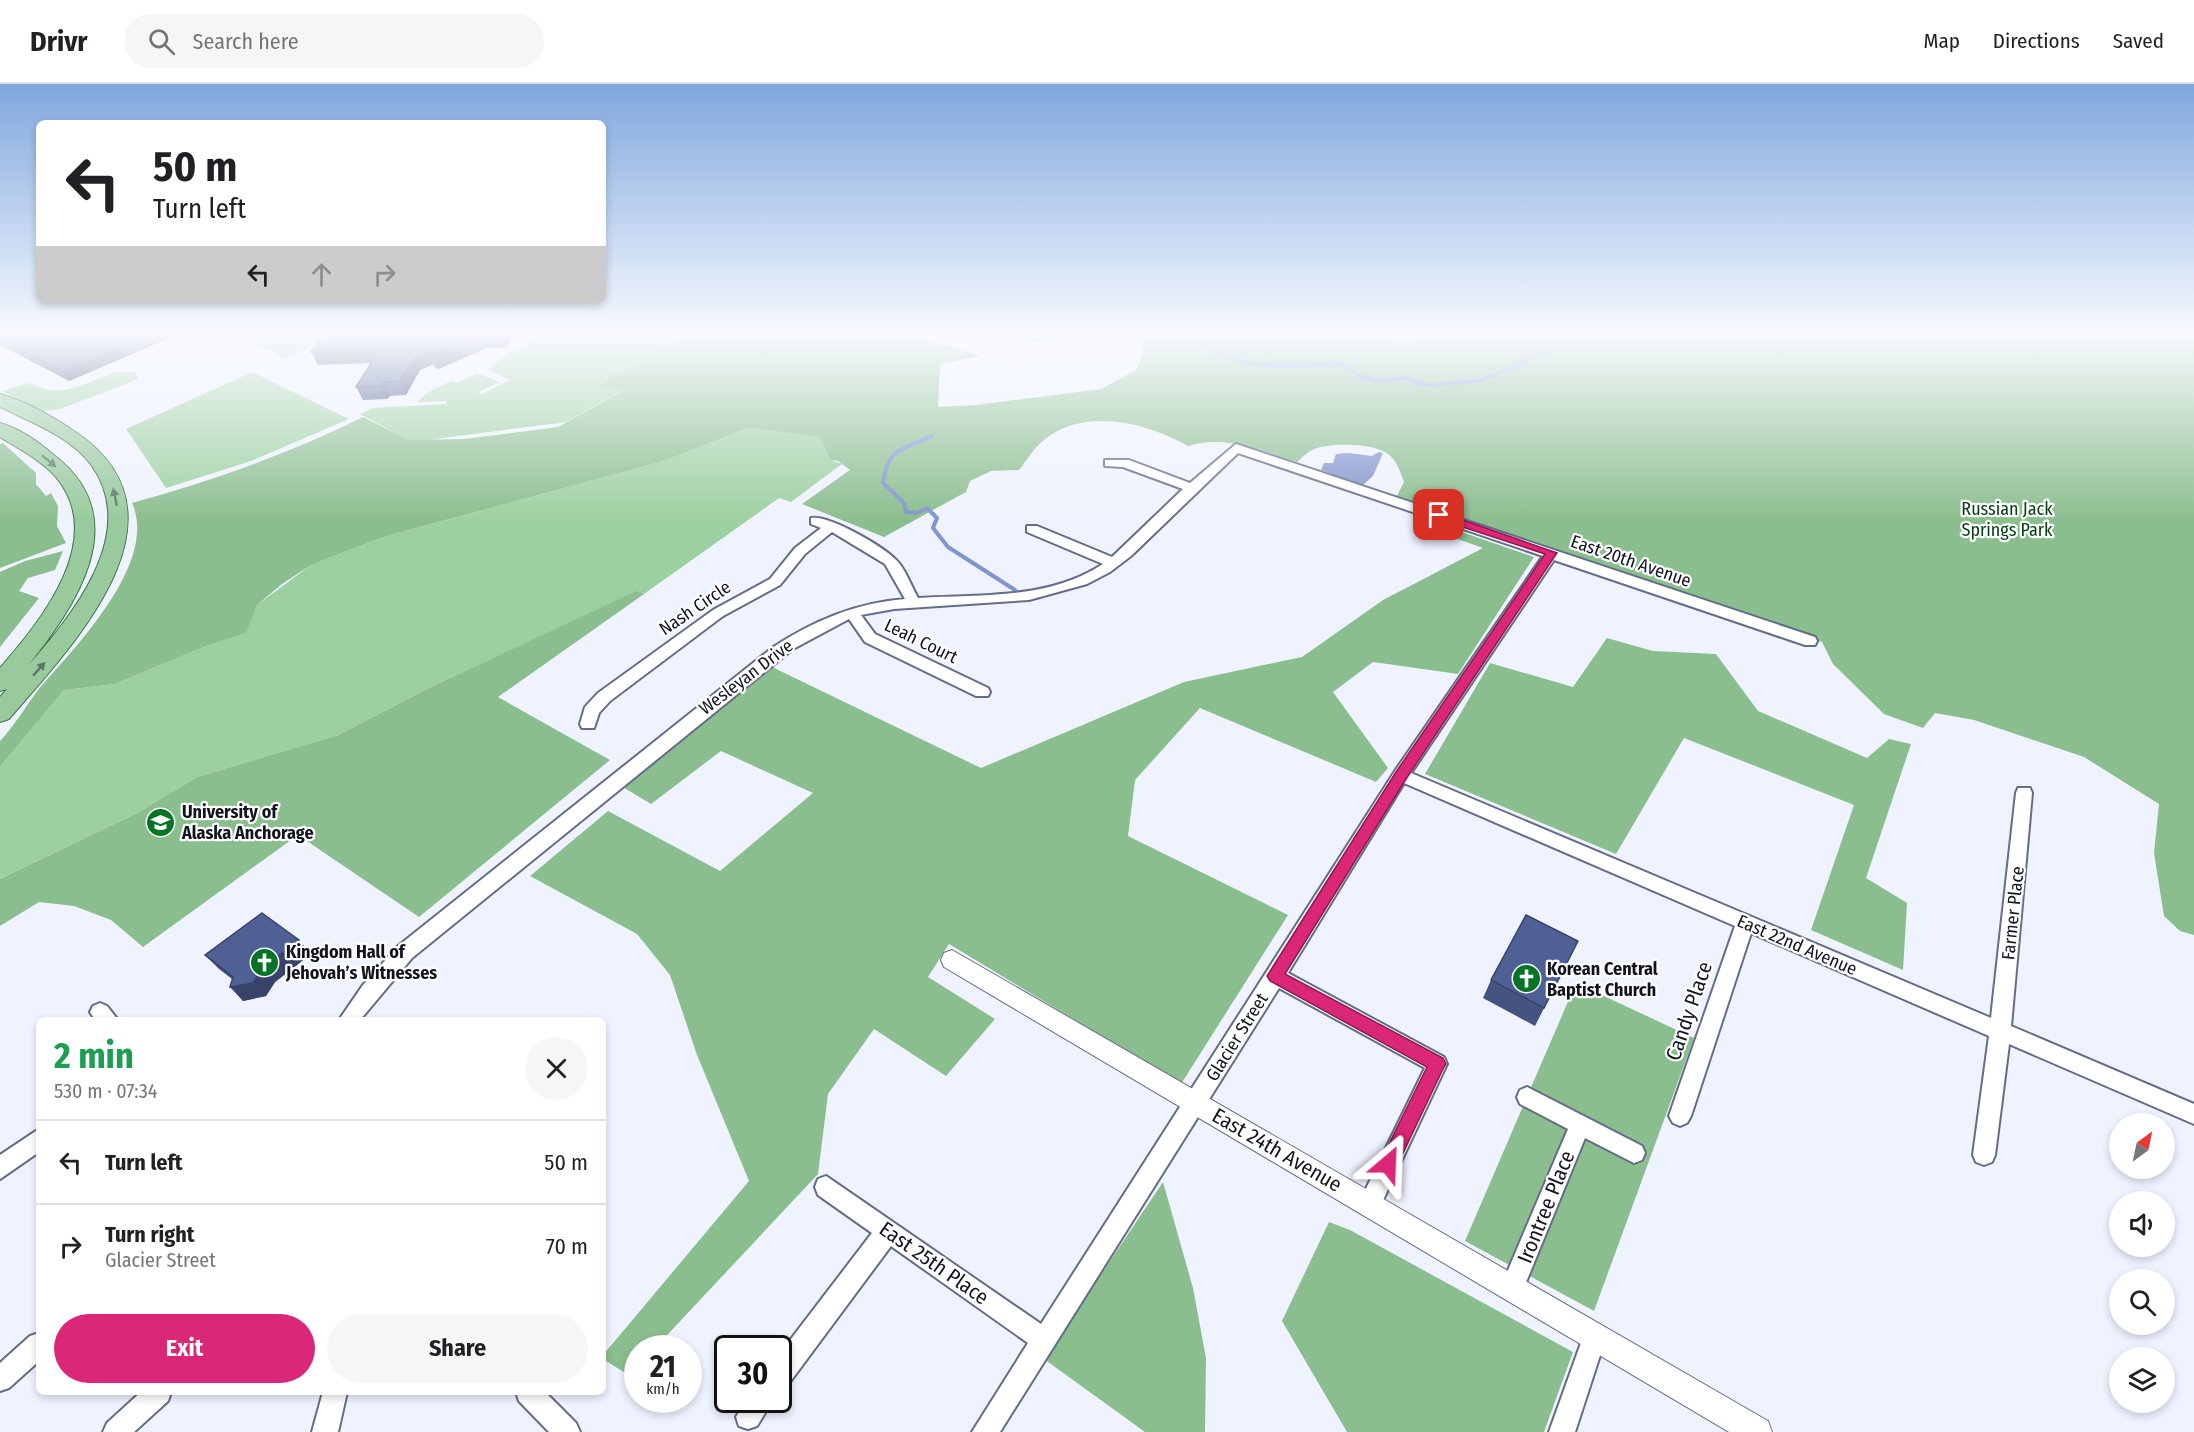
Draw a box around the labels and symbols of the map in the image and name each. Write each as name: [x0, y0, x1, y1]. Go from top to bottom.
one-way arrow: [41, 455, 57, 468]
one-way arrow: [110, 488, 119, 507]
pin: [1413, 489, 1464, 540]
park label: Russian Jack Springs Park: [1961, 498, 2053, 541]
street label: East 20th Avenue: [1568, 530, 1694, 592]
street label: Nash Circle: [655, 576, 735, 640]
street label: Leah Court: [881, 614, 961, 668]
street label: Wesleyan Drive: [695, 635, 797, 719]
one-way arrow: [32, 661, 45, 677]
place label: University of Alaska Anchorage: [181, 801, 314, 844]
school or university icon: University of Alaska Anchorage: [145, 806, 177, 838]
street label: Farmer Place: [1997, 865, 2029, 961]
street label: East 22nd Avenue: [1734, 910, 1860, 980]
place label: Kingdom Hall of Jehovah’s Witnesses: [285, 941, 437, 984]
church icon: Kingdom Hall of Jehovah’s Witnesses: [249, 946, 281, 978]
place label: Korean Central Baptist Church: [1547, 958, 1658, 1001]
street label: Candy Place: [1660, 958, 1718, 1064]
church icon: Korean Central Baptist Church: [1510, 963, 1542, 995]
street label: Glacier Street: [1201, 989, 1273, 1085]
street label: East 24th Avenue: [1207, 1102, 1347, 1198]
north arrow: [2109, 1113, 2175, 1179]
position arrow: [1356, 1132, 1420, 1196]
street label: Irontree Place: [1512, 1147, 1580, 1267]
street label: East 25th Place: [874, 1216, 994, 1310]
speed limit sign: 30: [714, 1335, 792, 1413]

